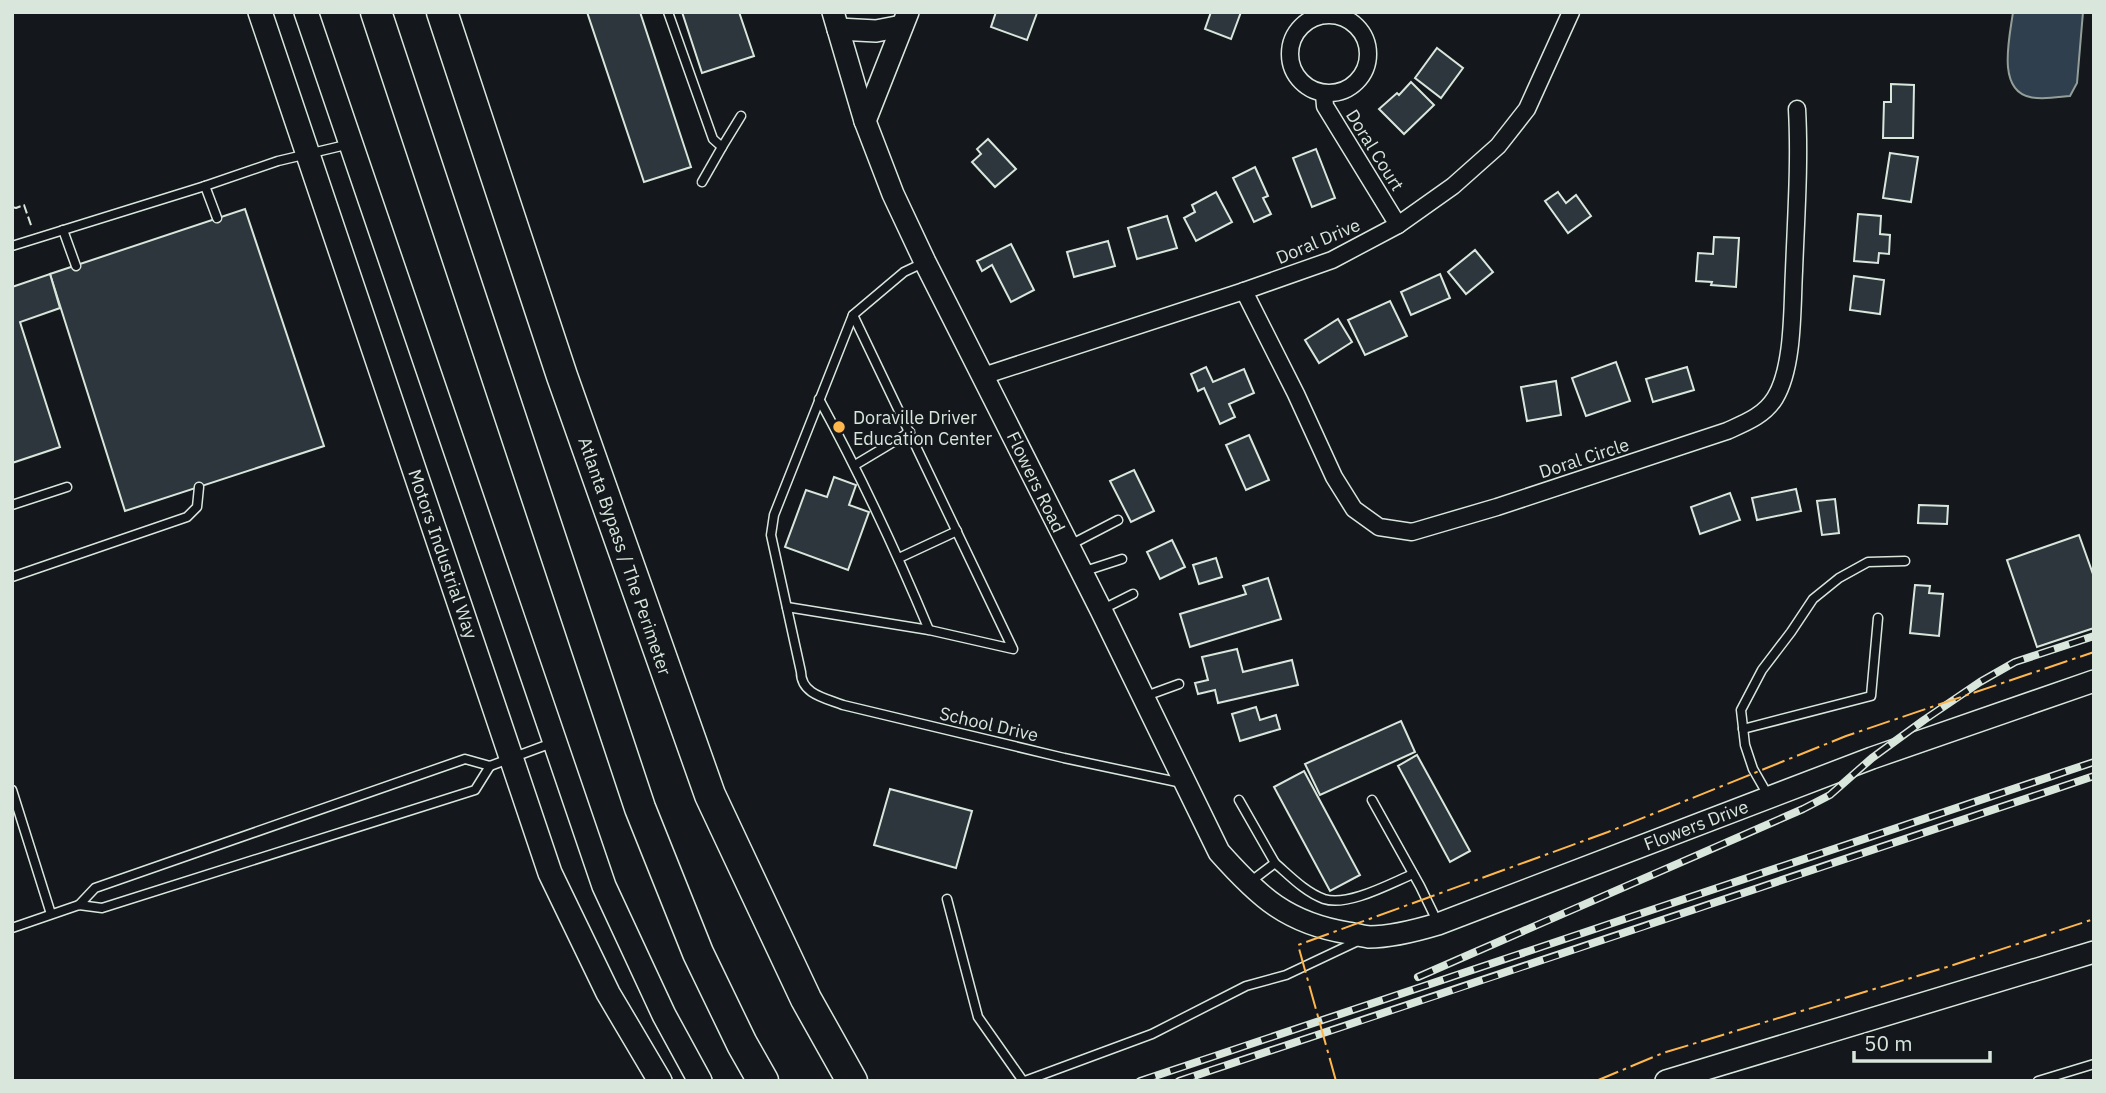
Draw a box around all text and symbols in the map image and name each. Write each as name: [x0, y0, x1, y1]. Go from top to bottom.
street label: Doral Court: [1341, 105, 1409, 195]
street label: Doral Drive: [1272, 213, 1364, 269]
place label: Doraville Driver Education Center: [853, 406, 992, 450]
marker: Doraville Driver Education Center: [831, 419, 847, 435]
street label: Flowers Road: [1002, 428, 1070, 536]
street label: Doral Circle: [1536, 433, 1632, 483]
street label: Atlanta Bypass / The Perimeter: [573, 434, 677, 679]
street label: Motors Industrial Way: [403, 466, 483, 642]
street label: School Drive: [937, 701, 1041, 747]
street label: Flowers Drive: [1641, 795, 1752, 855]
scale bar: [1854, 1020, 1990, 1064]
text: 50 m: [1864, 1029, 1913, 1057]

